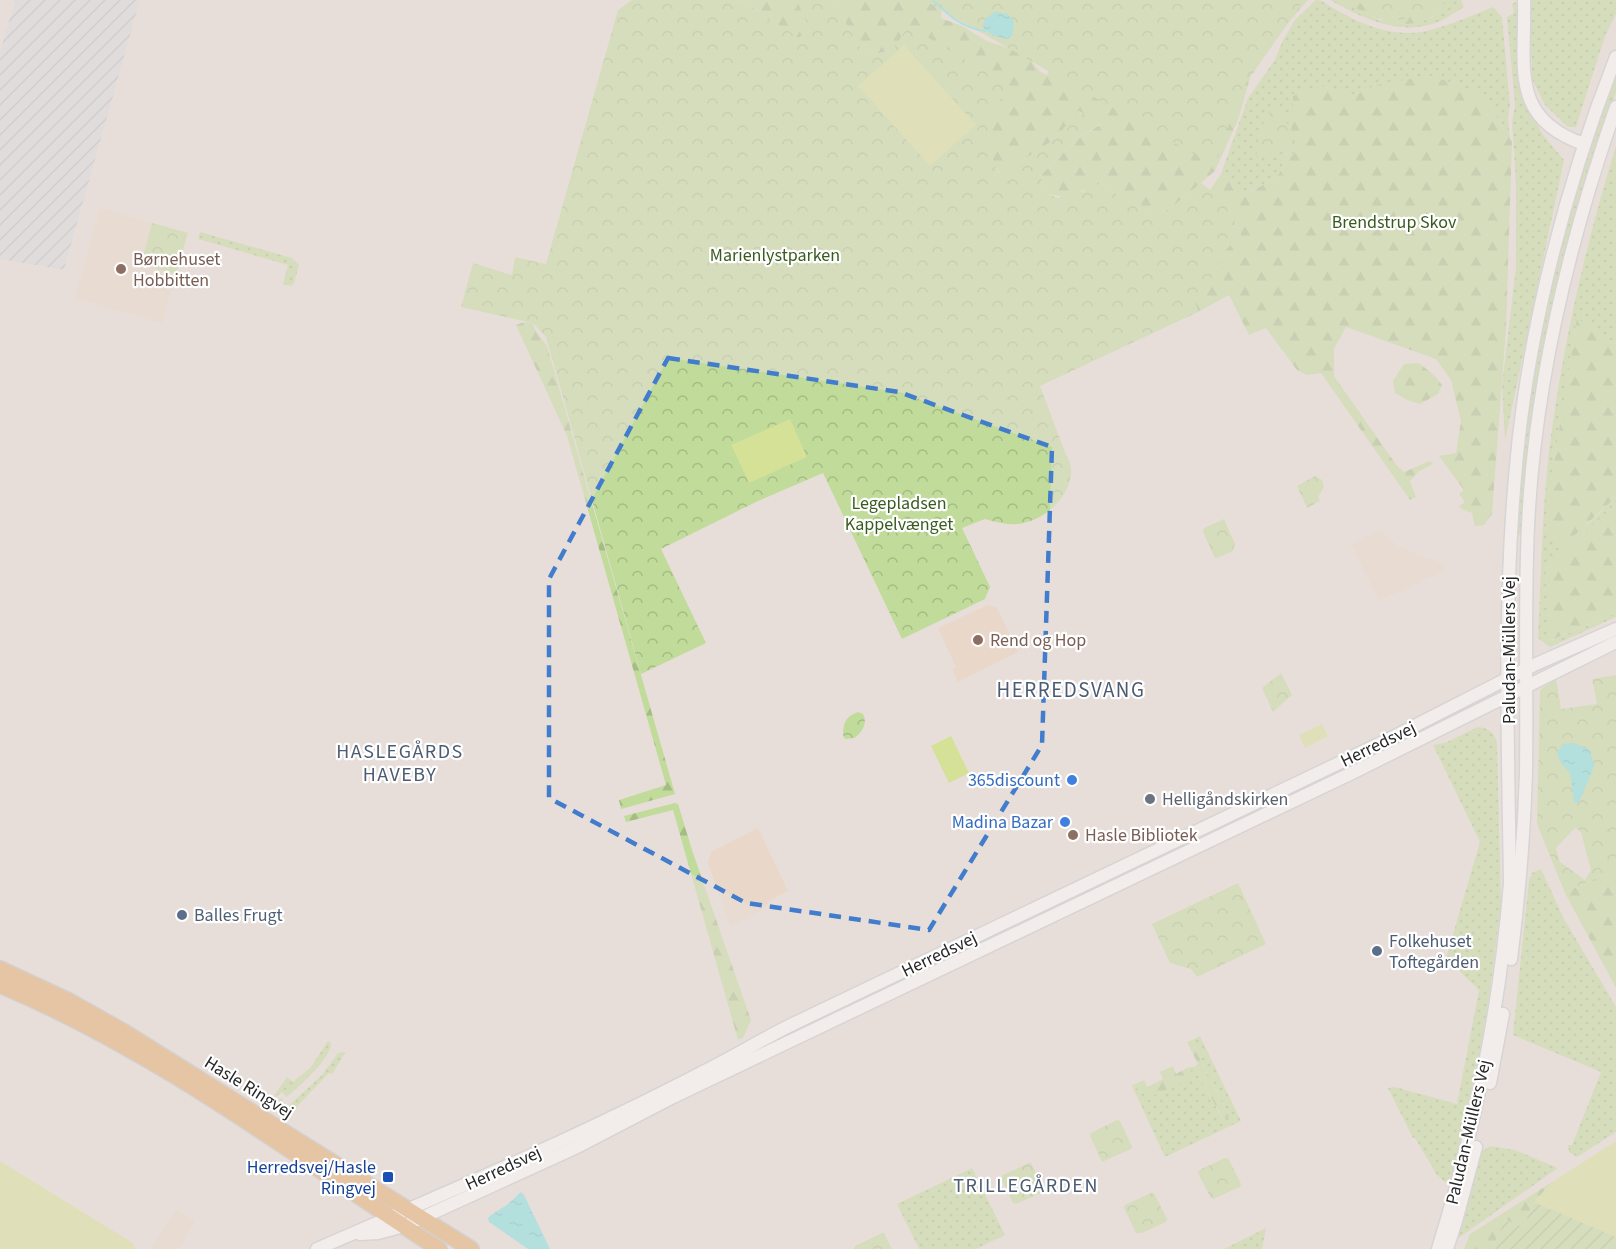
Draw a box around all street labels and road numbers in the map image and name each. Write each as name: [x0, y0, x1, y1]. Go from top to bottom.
street label: Paludan-Müllers Vej: [1497, 576, 1522, 724]
street label: Herredsvej: [1336, 715, 1420, 773]
street label: Herredsvej: [897, 925, 981, 983]
street label: Hasle Ringvej: [199, 1050, 298, 1125]
street label: Paludan-Müllers Vej: [1440, 1057, 1497, 1207]
street label: Herredsvej: [461, 1140, 545, 1197]

